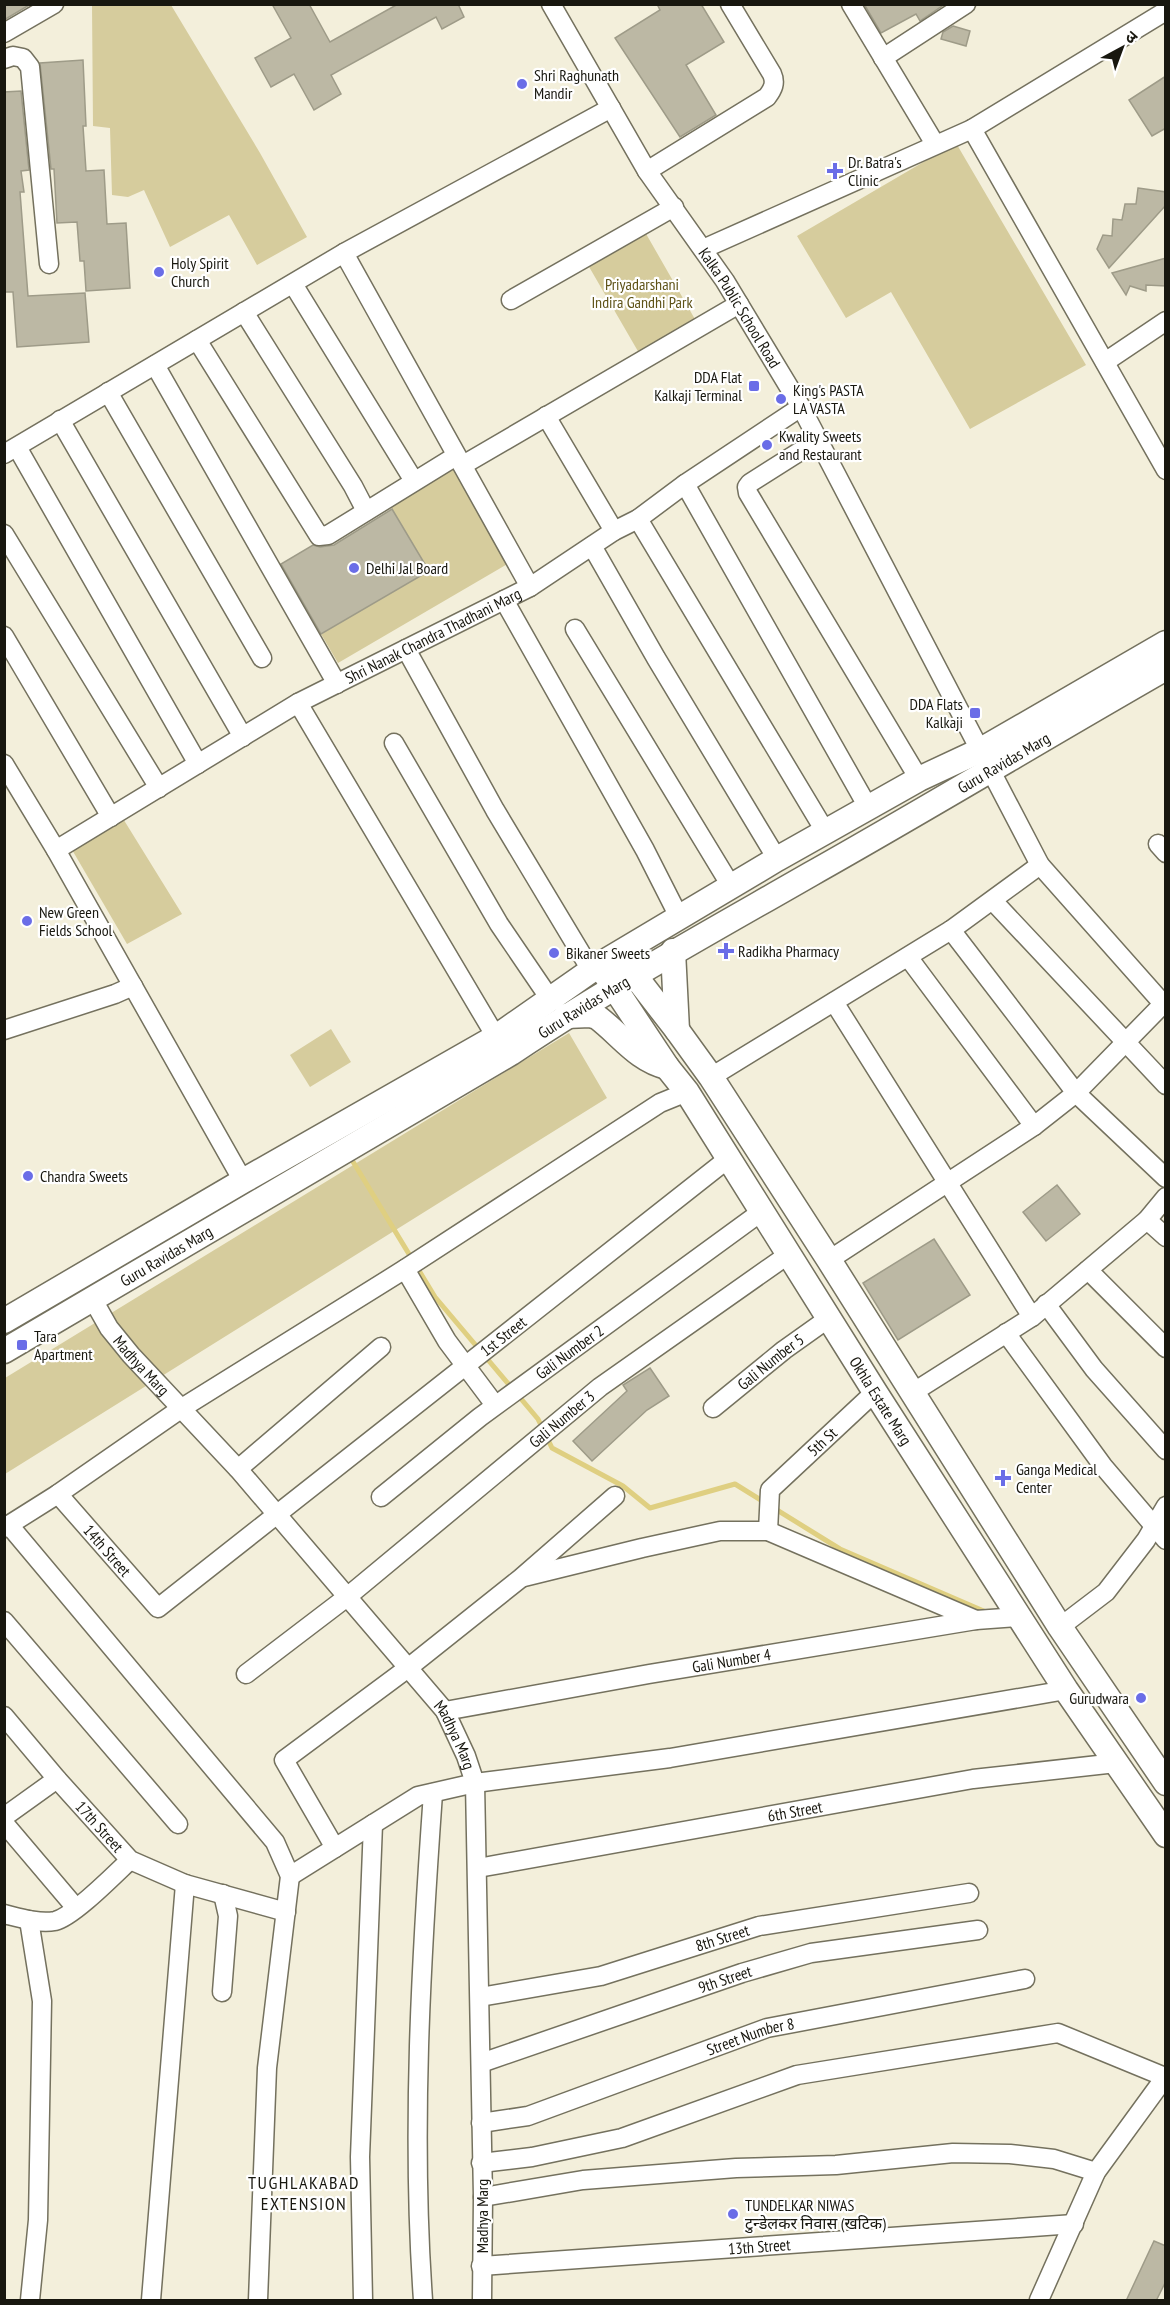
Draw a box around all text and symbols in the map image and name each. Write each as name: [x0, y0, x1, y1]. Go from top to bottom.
north arrow: [1092, 18, 1152, 78]
text: उ: [1122, 26, 1142, 48]
place label: Shri Raghunath Mandir: [534, 65, 619, 103]
marker: Shri Raghunath Mandir: [515, 77, 529, 91]
place label: Dr. Batra's Clinic: [848, 152, 902, 190]
marker: Dr. Batra's Clinic: [826, 162, 844, 180]
street label: Kalka Public School Road: [694, 244, 785, 372]
place label: Holy Spirit Church: [171, 253, 229, 291]
marker: Holy Spirit Church: [152, 265, 166, 279]
park label: Priyadarshani Indira Gandhi Park: [591, 274, 693, 312]
place label: DDA Flat Kalkaji Terminal: [654, 367, 743, 405]
marker: DDA Flat Kalkaji Terminal: [747, 379, 761, 393]
place label: King's PASTA LA VASTA: [793, 380, 864, 418]
marker: King's PASTA LA VASTA: [774, 392, 788, 406]
place label: Kwality Sweets and Restaurant: [779, 426, 862, 464]
marker: Kwality Sweets and Restaurant: [760, 438, 774, 452]
place label: Delhi Jal Board: [366, 558, 448, 578]
marker: Delhi Jal Board: [347, 561, 361, 575]
street label: Shri Nanak Chandra Thadhani Marg: [342, 583, 524, 688]
place label: DDA Flats Kalkaji: [910, 694, 963, 732]
marker: DDA Flats Kalkaji: [968, 706, 982, 720]
street label: Guru Ravidas Marg: [954, 728, 1053, 797]
place label: New Green Fields School: [39, 902, 113, 940]
marker: New Green Fields School: [20, 914, 34, 928]
place label: Radikha Pharmacy: [738, 941, 839, 961]
place label: Bikaner Sweets: [566, 943, 650, 963]
marker: Radikha Pharmacy: [719, 944, 733, 958]
marker: Bikaner Sweets: [547, 946, 561, 960]
street label: Guru Ravidas Marg: [534, 971, 633, 1043]
place label: Chandra Sweets: [40, 1166, 128, 1186]
marker: Chandra Sweets: [21, 1169, 35, 1183]
street label: Guru Ravidas Marg: [116, 1221, 216, 1291]
street label: 1st Street: [476, 1311, 531, 1360]
street label: Gali Number 2: [531, 1320, 607, 1383]
place label: Tara Apartment: [34, 1326, 93, 1364]
street label: Gali Number 5: [733, 1329, 808, 1394]
street label: Madhya Marg: [109, 1331, 174, 1400]
marker: Tara Apartment: [15, 1338, 29, 1352]
street label: Okhla Estate Marg: [845, 1353, 916, 1449]
street label: Gali Number 3: [525, 1386, 599, 1452]
street label: 5th St: [803, 1423, 841, 1460]
place label: Ganga Medical Center: [1016, 1459, 1097, 1497]
marker: Ganga Medical Center: [994, 1469, 1012, 1487]
street label: 14th Street: [79, 1520, 136, 1581]
street label: Gali Number 4: [691, 1644, 772, 1677]
place label: Gurudwara: [1069, 1688, 1129, 1708]
marker: Gurudwara: [1134, 1691, 1148, 1705]
street label: Madhya Marg: [430, 1696, 480, 1772]
street label: 17th Street: [71, 1796, 128, 1857]
street label: 6th Street: [766, 1796, 824, 1826]
street label: 8th Street: [693, 1920, 752, 1955]
street label: 9th Street: [696, 1961, 755, 1997]
street label: Street Number 8: [704, 2013, 796, 2059]
district label: TUGHLAKABAD EXTENSION: [248, 2171, 360, 2215]
street label: Madhya Marg: [472, 2179, 492, 2253]
place label: TUNDELKAR NIWAS टुन्डेलकर निवास (खटिक): [744, 2195, 886, 2234]
marker: TUNDELKAR NIWAS टुन्डेलकर निवास (खटिक): [726, 2207, 740, 2221]
street label: 13th Street: [727, 2234, 792, 2258]

